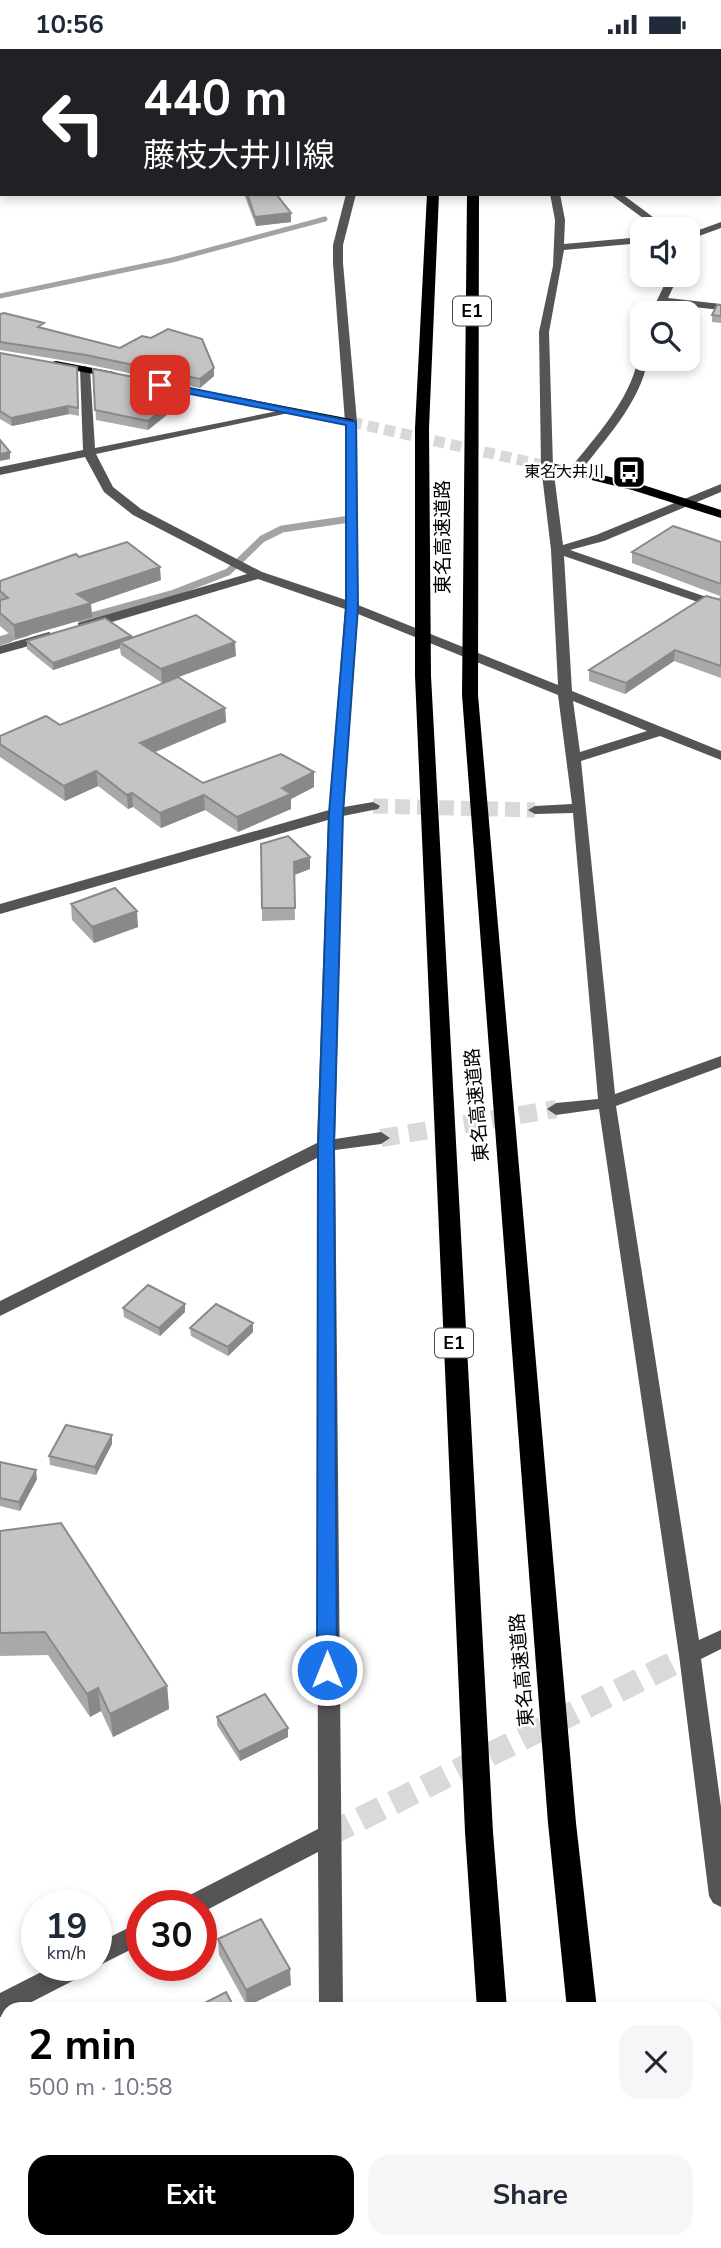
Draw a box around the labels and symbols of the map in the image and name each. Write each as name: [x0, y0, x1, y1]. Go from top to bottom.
road number: E1: [453, 297, 491, 325]
pin: [130, 355, 190, 415]
bus stop icon: 東名大井川: [610, 453, 648, 491]
place label: 東名大井川: [524, 461, 604, 483]
street label: 東名高速道路: [430, 480, 456, 594]
street label: 東名高速道路: [459, 1047, 495, 1163]
road number: E1: [435, 1329, 473, 1357]
street label: 東名高速道路: [504, 1612, 540, 1728]
position arrow: [290, 1633, 364, 1707]
speed limit sign: 30: [126, 1890, 217, 1981]

